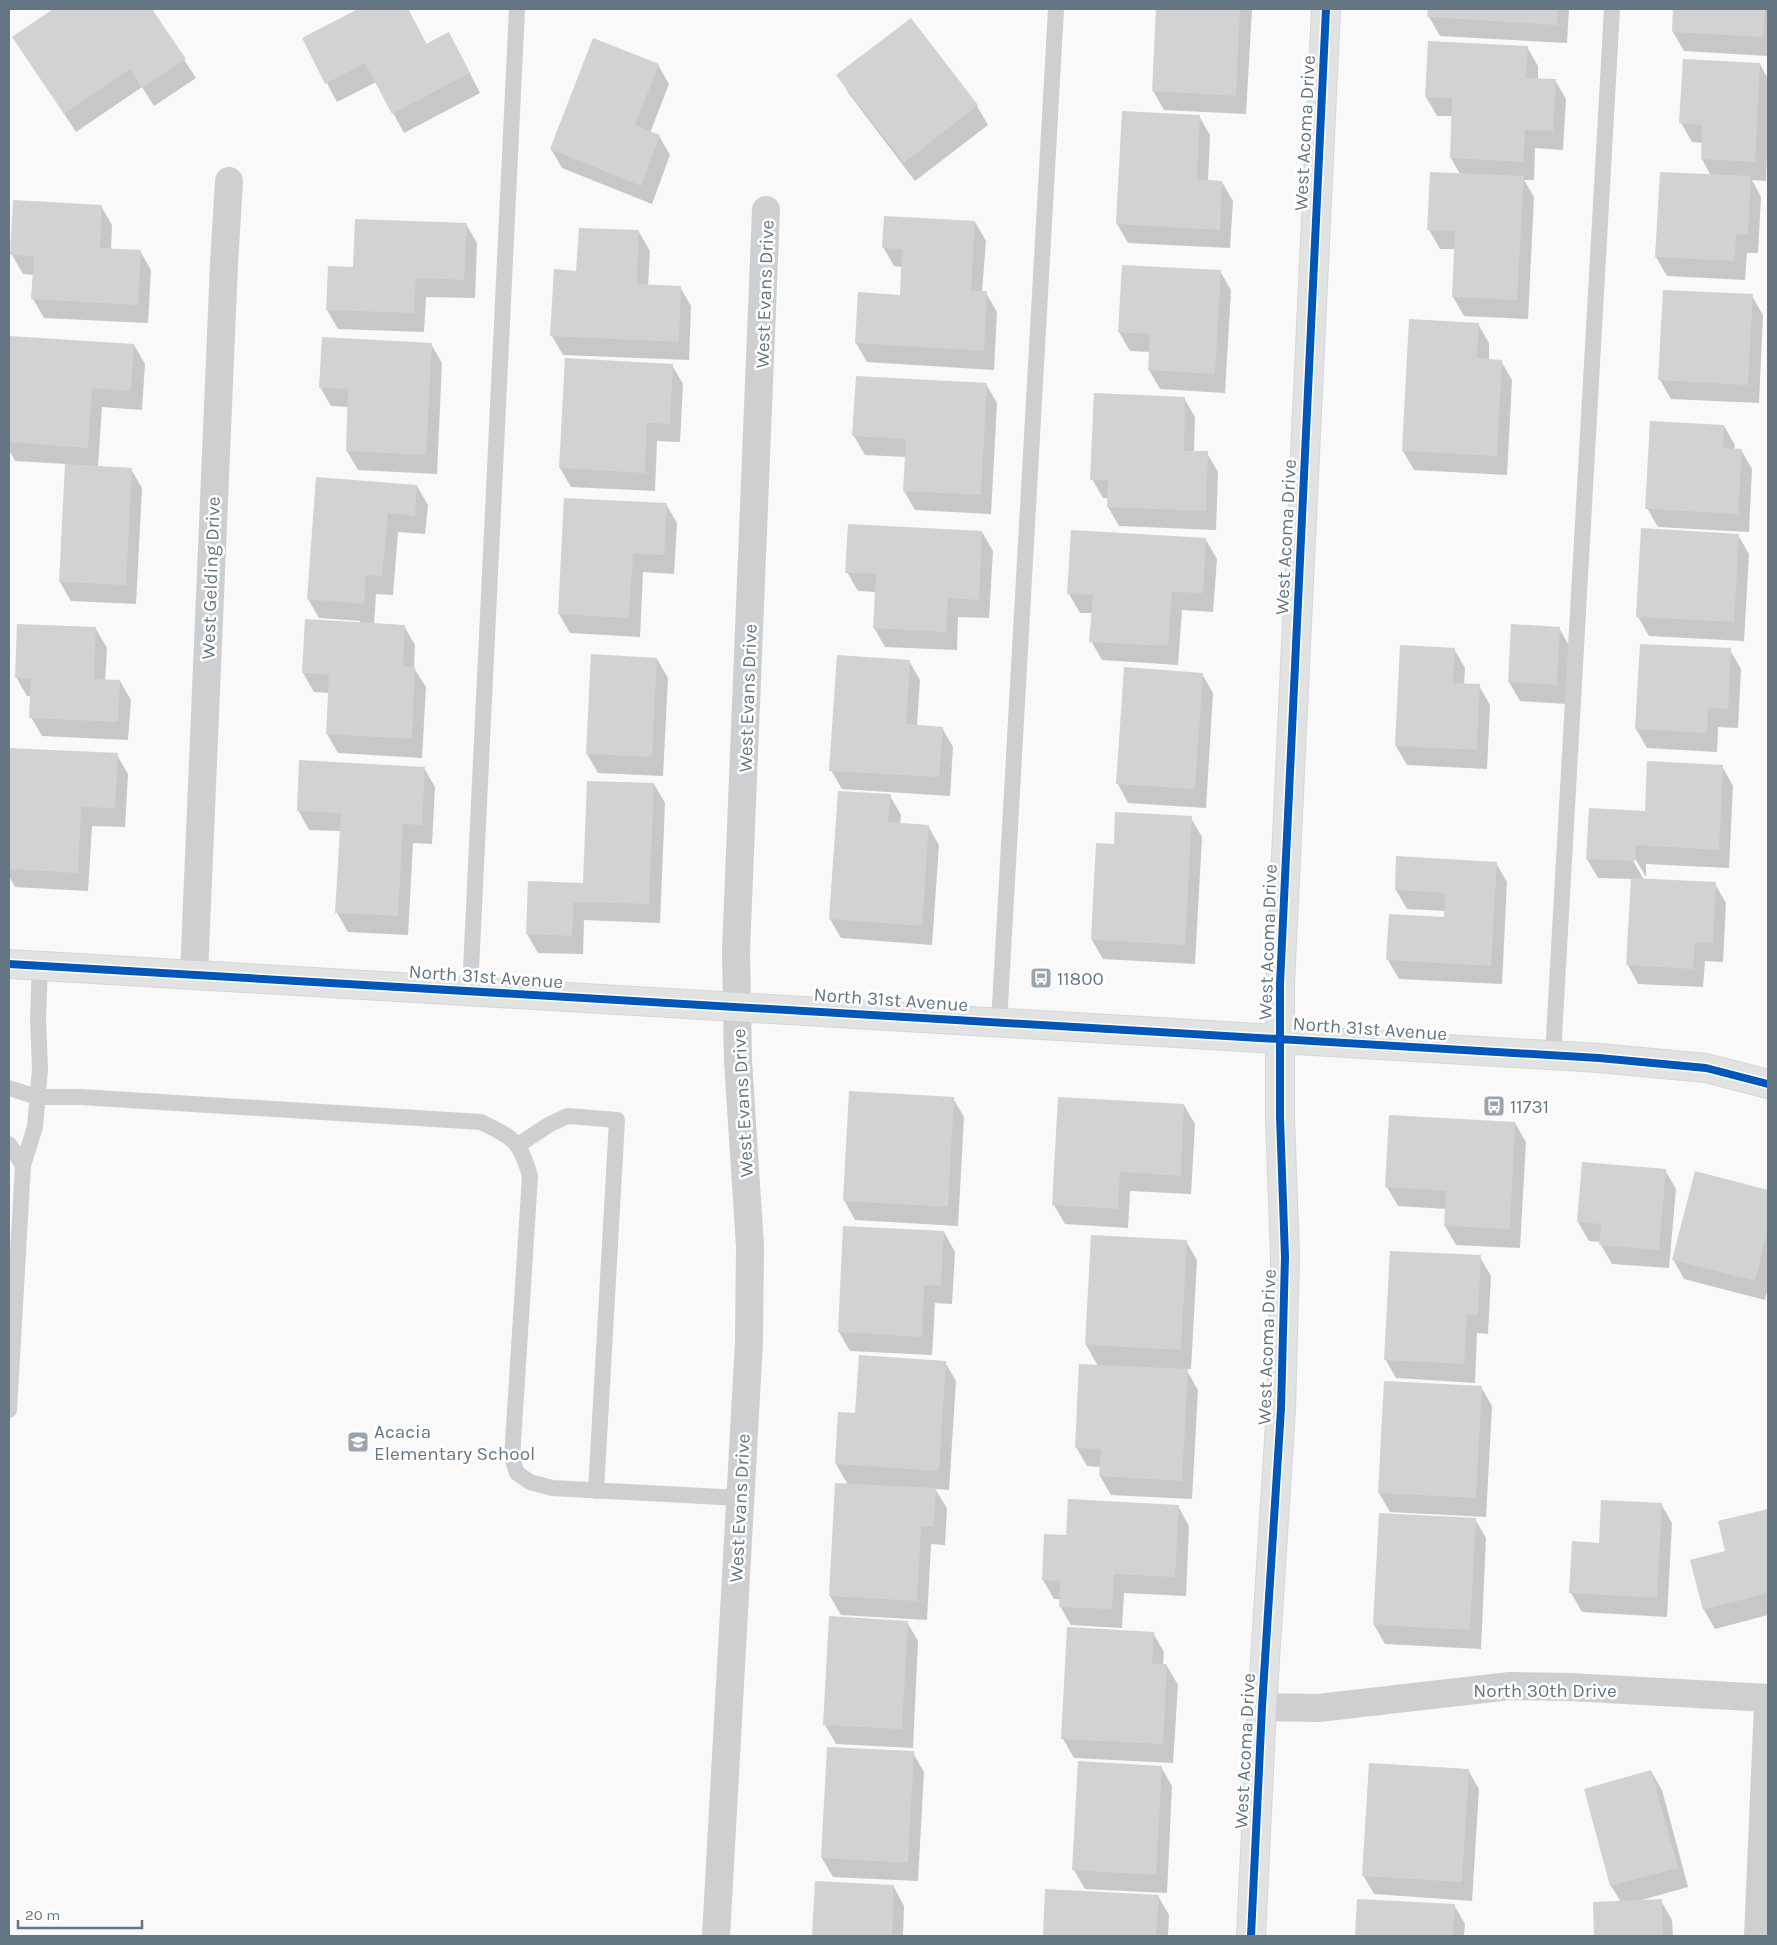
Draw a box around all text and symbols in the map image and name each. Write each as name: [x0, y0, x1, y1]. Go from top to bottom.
street label: West Acoma Drive: [1290, 55, 1320, 212]
street label: West Evans Drive: [751, 219, 779, 369]
street label: West Acoma Drive: [1271, 459, 1301, 616]
street label: West Gelding Drive: [197, 496, 225, 660]
street label: West Evans Drive: [734, 623, 762, 773]
street label: West Acoma Drive: [1254, 864, 1282, 1020]
street label: North 31st Avenue: [408, 961, 564, 993]
bus stop icon: 11800: [1029, 966, 1053, 990]
place label: 11800: [1057, 968, 1104, 990]
street label: North 31st Avenue: [813, 984, 969, 1016]
street label: North 31st Avenue: [1292, 1013, 1448, 1045]
street label: West Evans Drive: [728, 1028, 758, 1178]
bus stop icon: 11731: [1482, 1094, 1506, 1118]
place label: 11731: [1510, 1096, 1549, 1118]
street label: West Acoma Drive: [1253, 1269, 1281, 1425]
place label: Acacia Elementary School: [374, 1421, 535, 1465]
school or university icon: Acacia Elementary School: [346, 1430, 370, 1454]
street label: West Evans Drive: [725, 1433, 755, 1583]
street label: West Acoma Drive: [1230, 1673, 1260, 1830]
street label: North 30th Drive: [1473, 1680, 1617, 1702]
scale bar: [18, 1898, 141, 1930]
text: 20 m: [25, 1906, 60, 1924]

